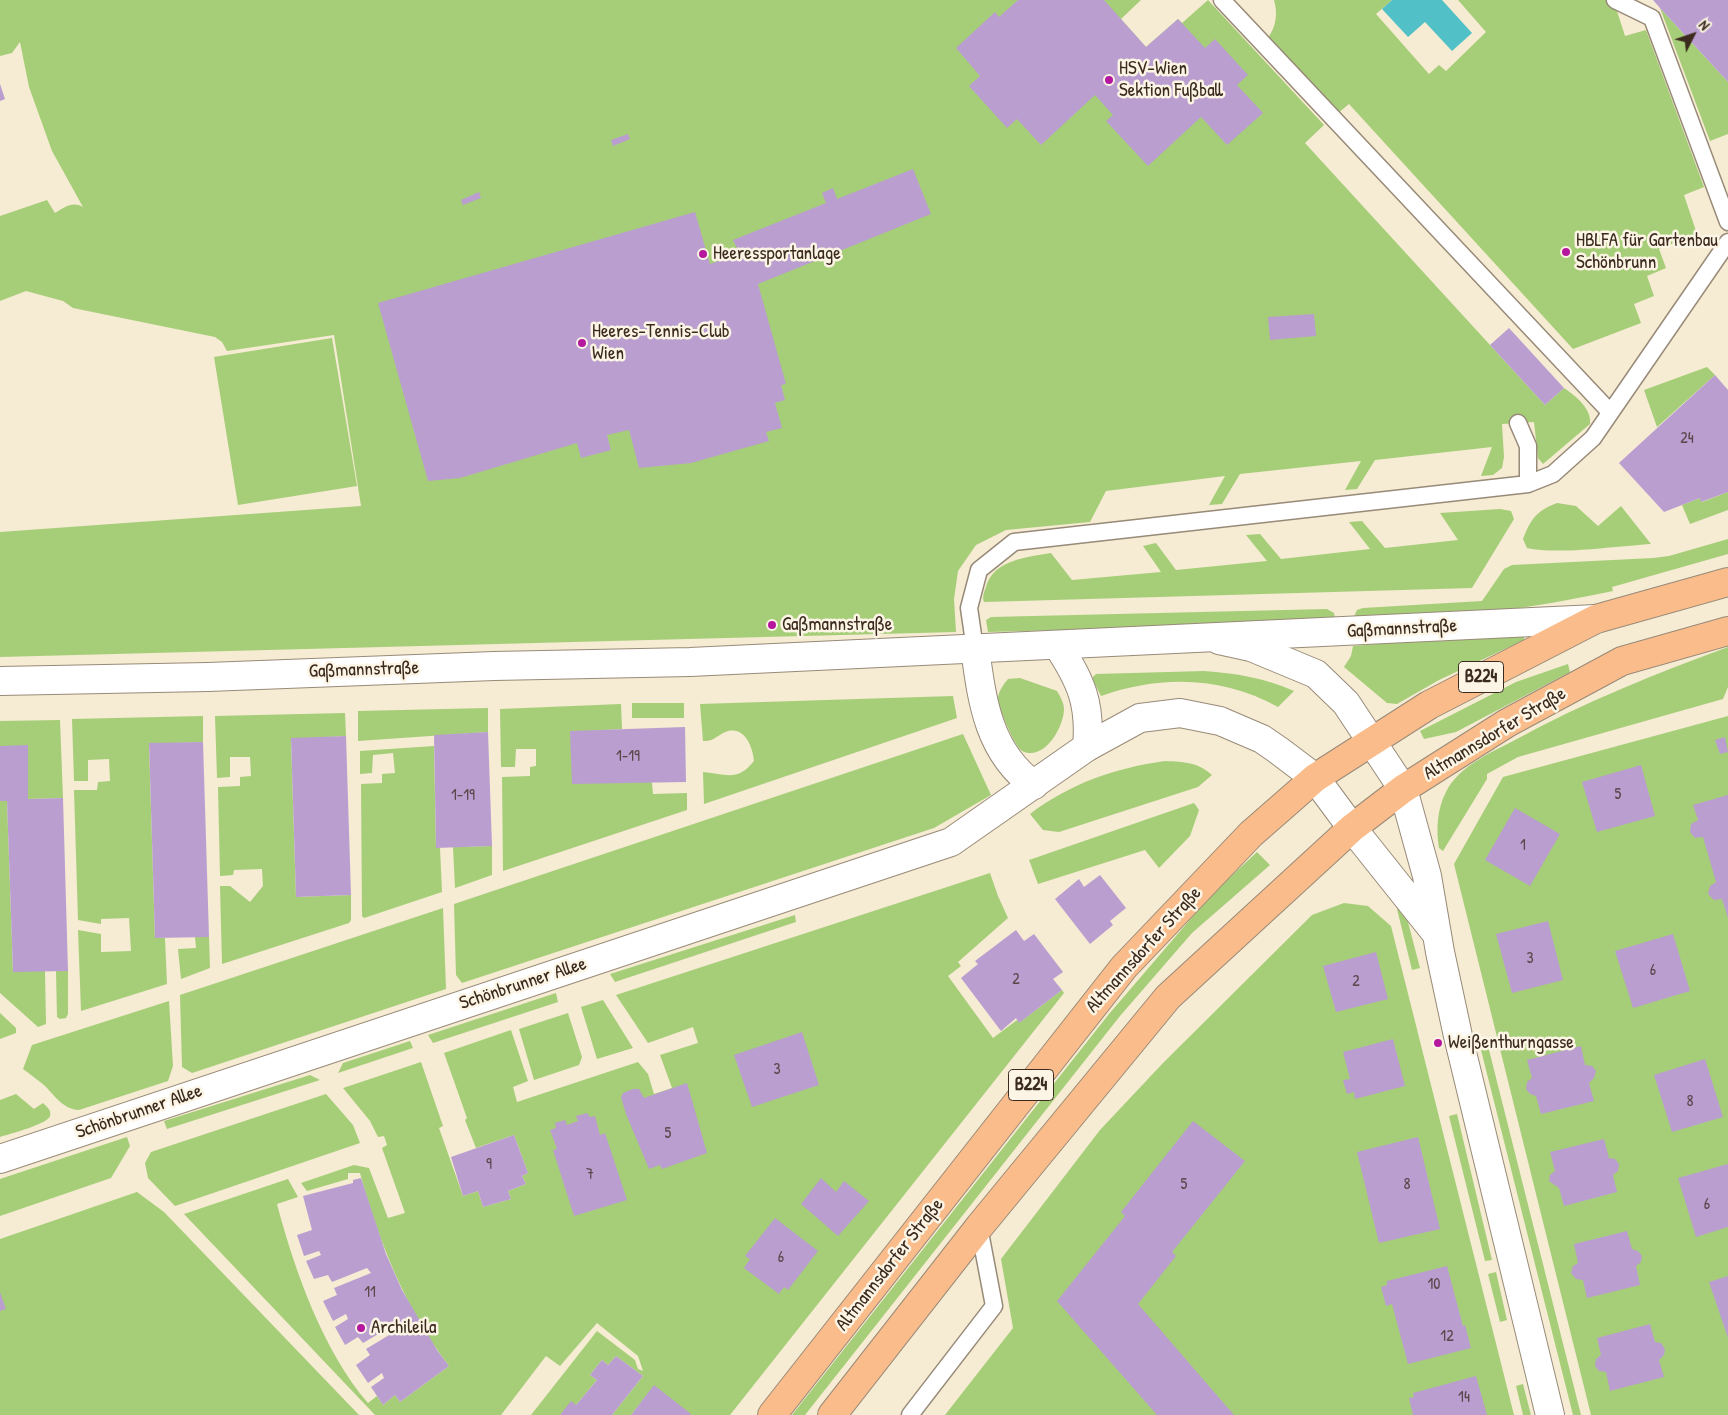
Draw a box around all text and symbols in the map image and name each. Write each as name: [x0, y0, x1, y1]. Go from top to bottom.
north arrow: [1668, 10, 1718, 60]
text: N: [1695, 16, 1714, 34]
place label: HSV-Wien Sektion Fußball: [1119, 58, 1223, 102]
marker: HSV-Wien Sektion Fußball: [1103, 74, 1115, 86]
place label: HBLFA für Gartenbau Schönbrunn: [1576, 230, 1718, 274]
place label: Heeressportanlage: [713, 243, 841, 265]
marker: HBLFA für Gartenbau Schönbrunn: [1560, 246, 1572, 258]
marker: Heeressportanlage: [697, 248, 709, 260]
place label: Heeres-Tennis-Club Wien: [592, 321, 730, 365]
marker: Heeres-Tennis-Club Wien: [576, 337, 588, 349]
house number: 24: [1680, 429, 1694, 449]
place label: Gaßmannstraße: [782, 614, 892, 636]
street label: Gaßmannstraße: [1346, 615, 1458, 643]
marker: Gaßmannstraße: [766, 619, 778, 631]
street label: Gaßmannstraße: [308, 657, 420, 683]
road number: B224: [1458, 662, 1504, 692]
street label: Altmannsdorfer Straße: [1420, 683, 1570, 785]
house number: 1-19: [616, 747, 640, 767]
house number: 5: [1615, 785, 1621, 805]
house number: 1-19: [451, 786, 475, 806]
house number: 1: [1520, 836, 1526, 856]
street label: Altmannsdorfer Straße: [1081, 882, 1207, 1018]
house number: 3: [1526, 949, 1534, 969]
street label: Schönbrunner Allee: [457, 953, 589, 1015]
house number: 6: [1650, 961, 1656, 981]
house number: 2: [1012, 970, 1020, 990]
house number: 2: [1352, 972, 1360, 992]
place label: Weißenthurngasse: [1448, 1032, 1574, 1054]
marker: Weißenthurngasse: [1432, 1037, 1444, 1049]
house number: 3: [773, 1060, 781, 1080]
road number: B224: [1008, 1070, 1054, 1100]
street label: Schönbrunner Allee: [73, 1080, 205, 1144]
house number: 8: [1687, 1092, 1693, 1112]
house number: 5: [665, 1124, 671, 1144]
house number: 9: [486, 1155, 492, 1175]
house number: 7: [586, 1165, 594, 1185]
house number: 5: [1181, 1175, 1187, 1195]
house number: 8: [1404, 1175, 1410, 1195]
street label: Altmannsdorfer Straße: [831, 1194, 949, 1336]
house number: 6: [1704, 1195, 1710, 1215]
house number: 6: [778, 1248, 784, 1268]
house number: 10: [1428, 1275, 1440, 1295]
house number: 11: [364, 1283, 376, 1303]
place label: Archileila: [371, 1317, 437, 1339]
marker: Archileila: [355, 1322, 367, 1334]
house number: 12: [1440, 1327, 1454, 1347]
house number: 14: [1458, 1388, 1470, 1408]

